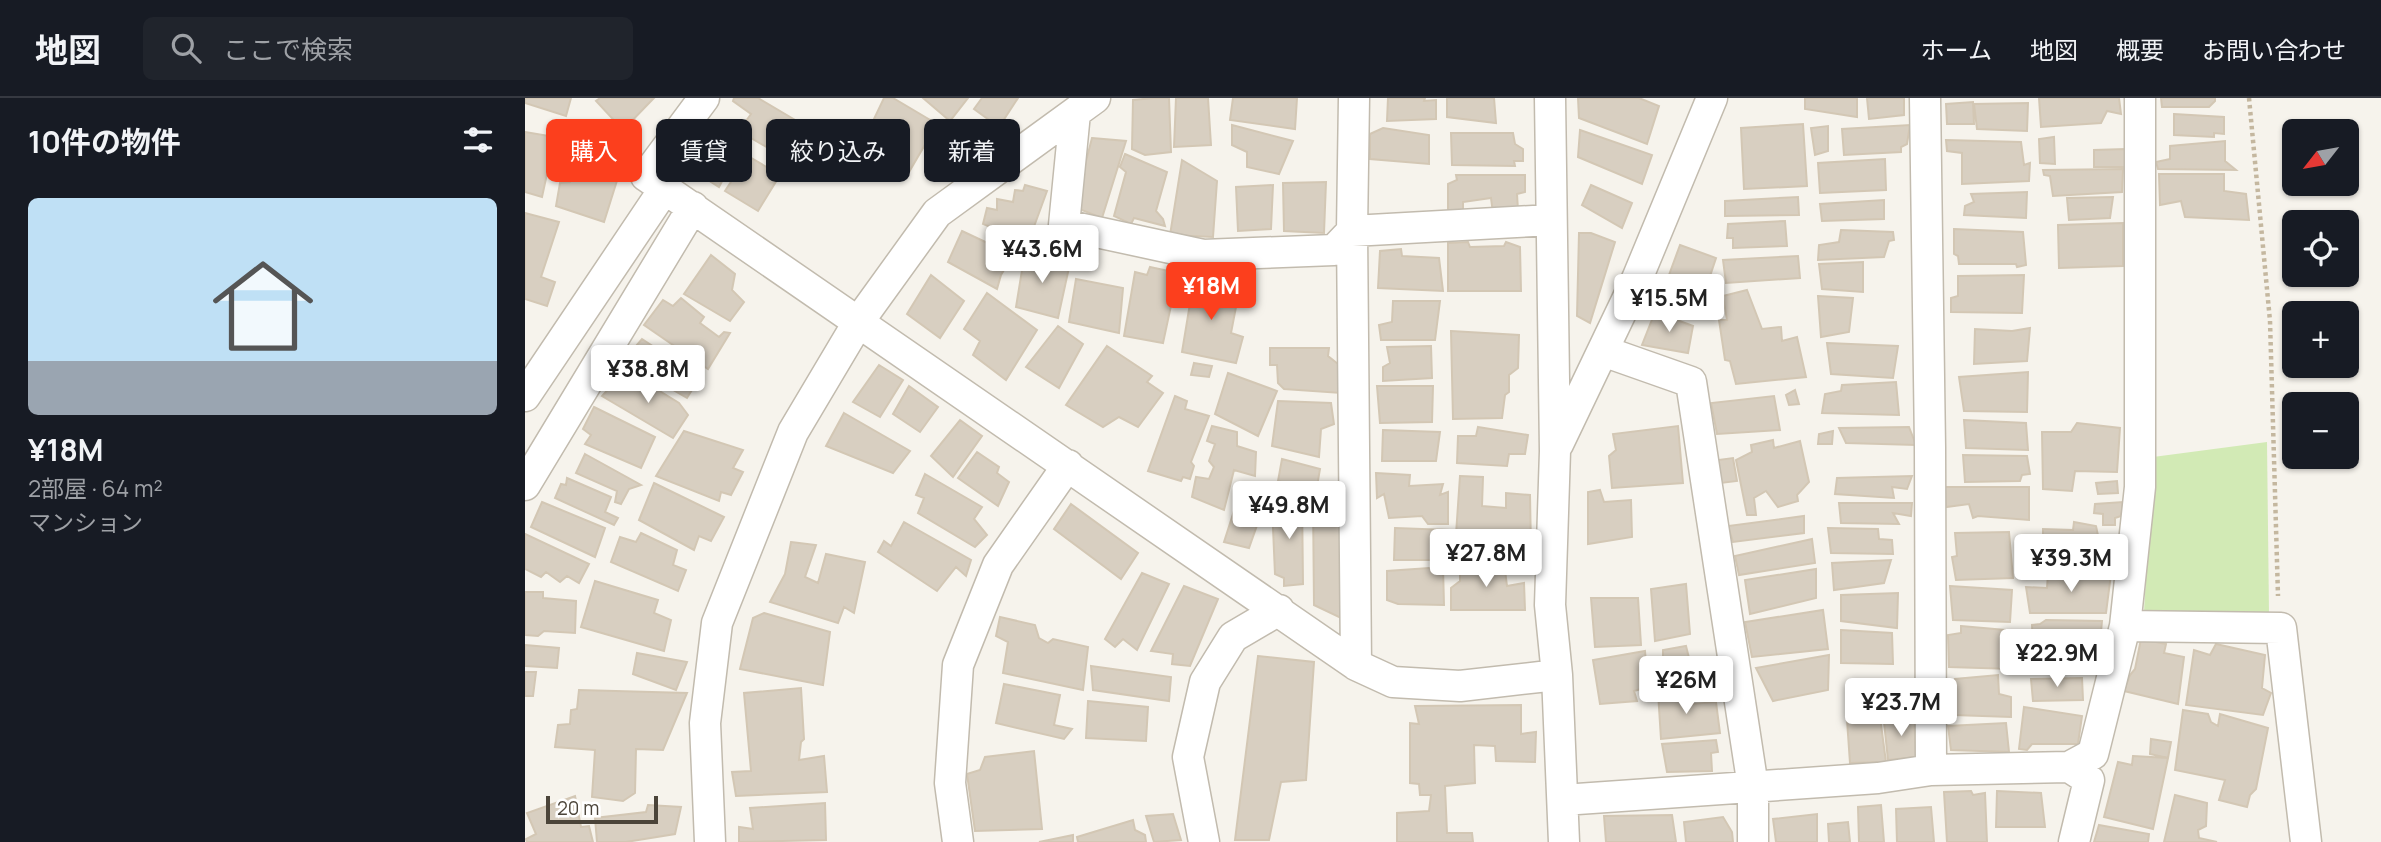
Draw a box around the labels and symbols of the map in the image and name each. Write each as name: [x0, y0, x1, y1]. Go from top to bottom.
north arrow: [2282, 119, 2359, 196]
pin: ¥43.6M: [985, 226, 1099, 285]
pin: ¥18M: [1170, 262, 1252, 322]
pin: ¥15.5M: [1612, 274, 1726, 334]
pin: ¥38.8M: [591, 345, 705, 405]
pin: ¥49.8M: [1232, 482, 1346, 541]
pin: ¥27.8M: [1429, 530, 1543, 589]
pin: ¥39.3M: [2014, 534, 2128, 594]
pin: ¥22.9M: [2000, 630, 2114, 689]
pin: ¥26M: [1645, 656, 1727, 716]
pin: ¥23.7M: [1844, 678, 1958, 738]
scale bar: [546, 793, 658, 825]

